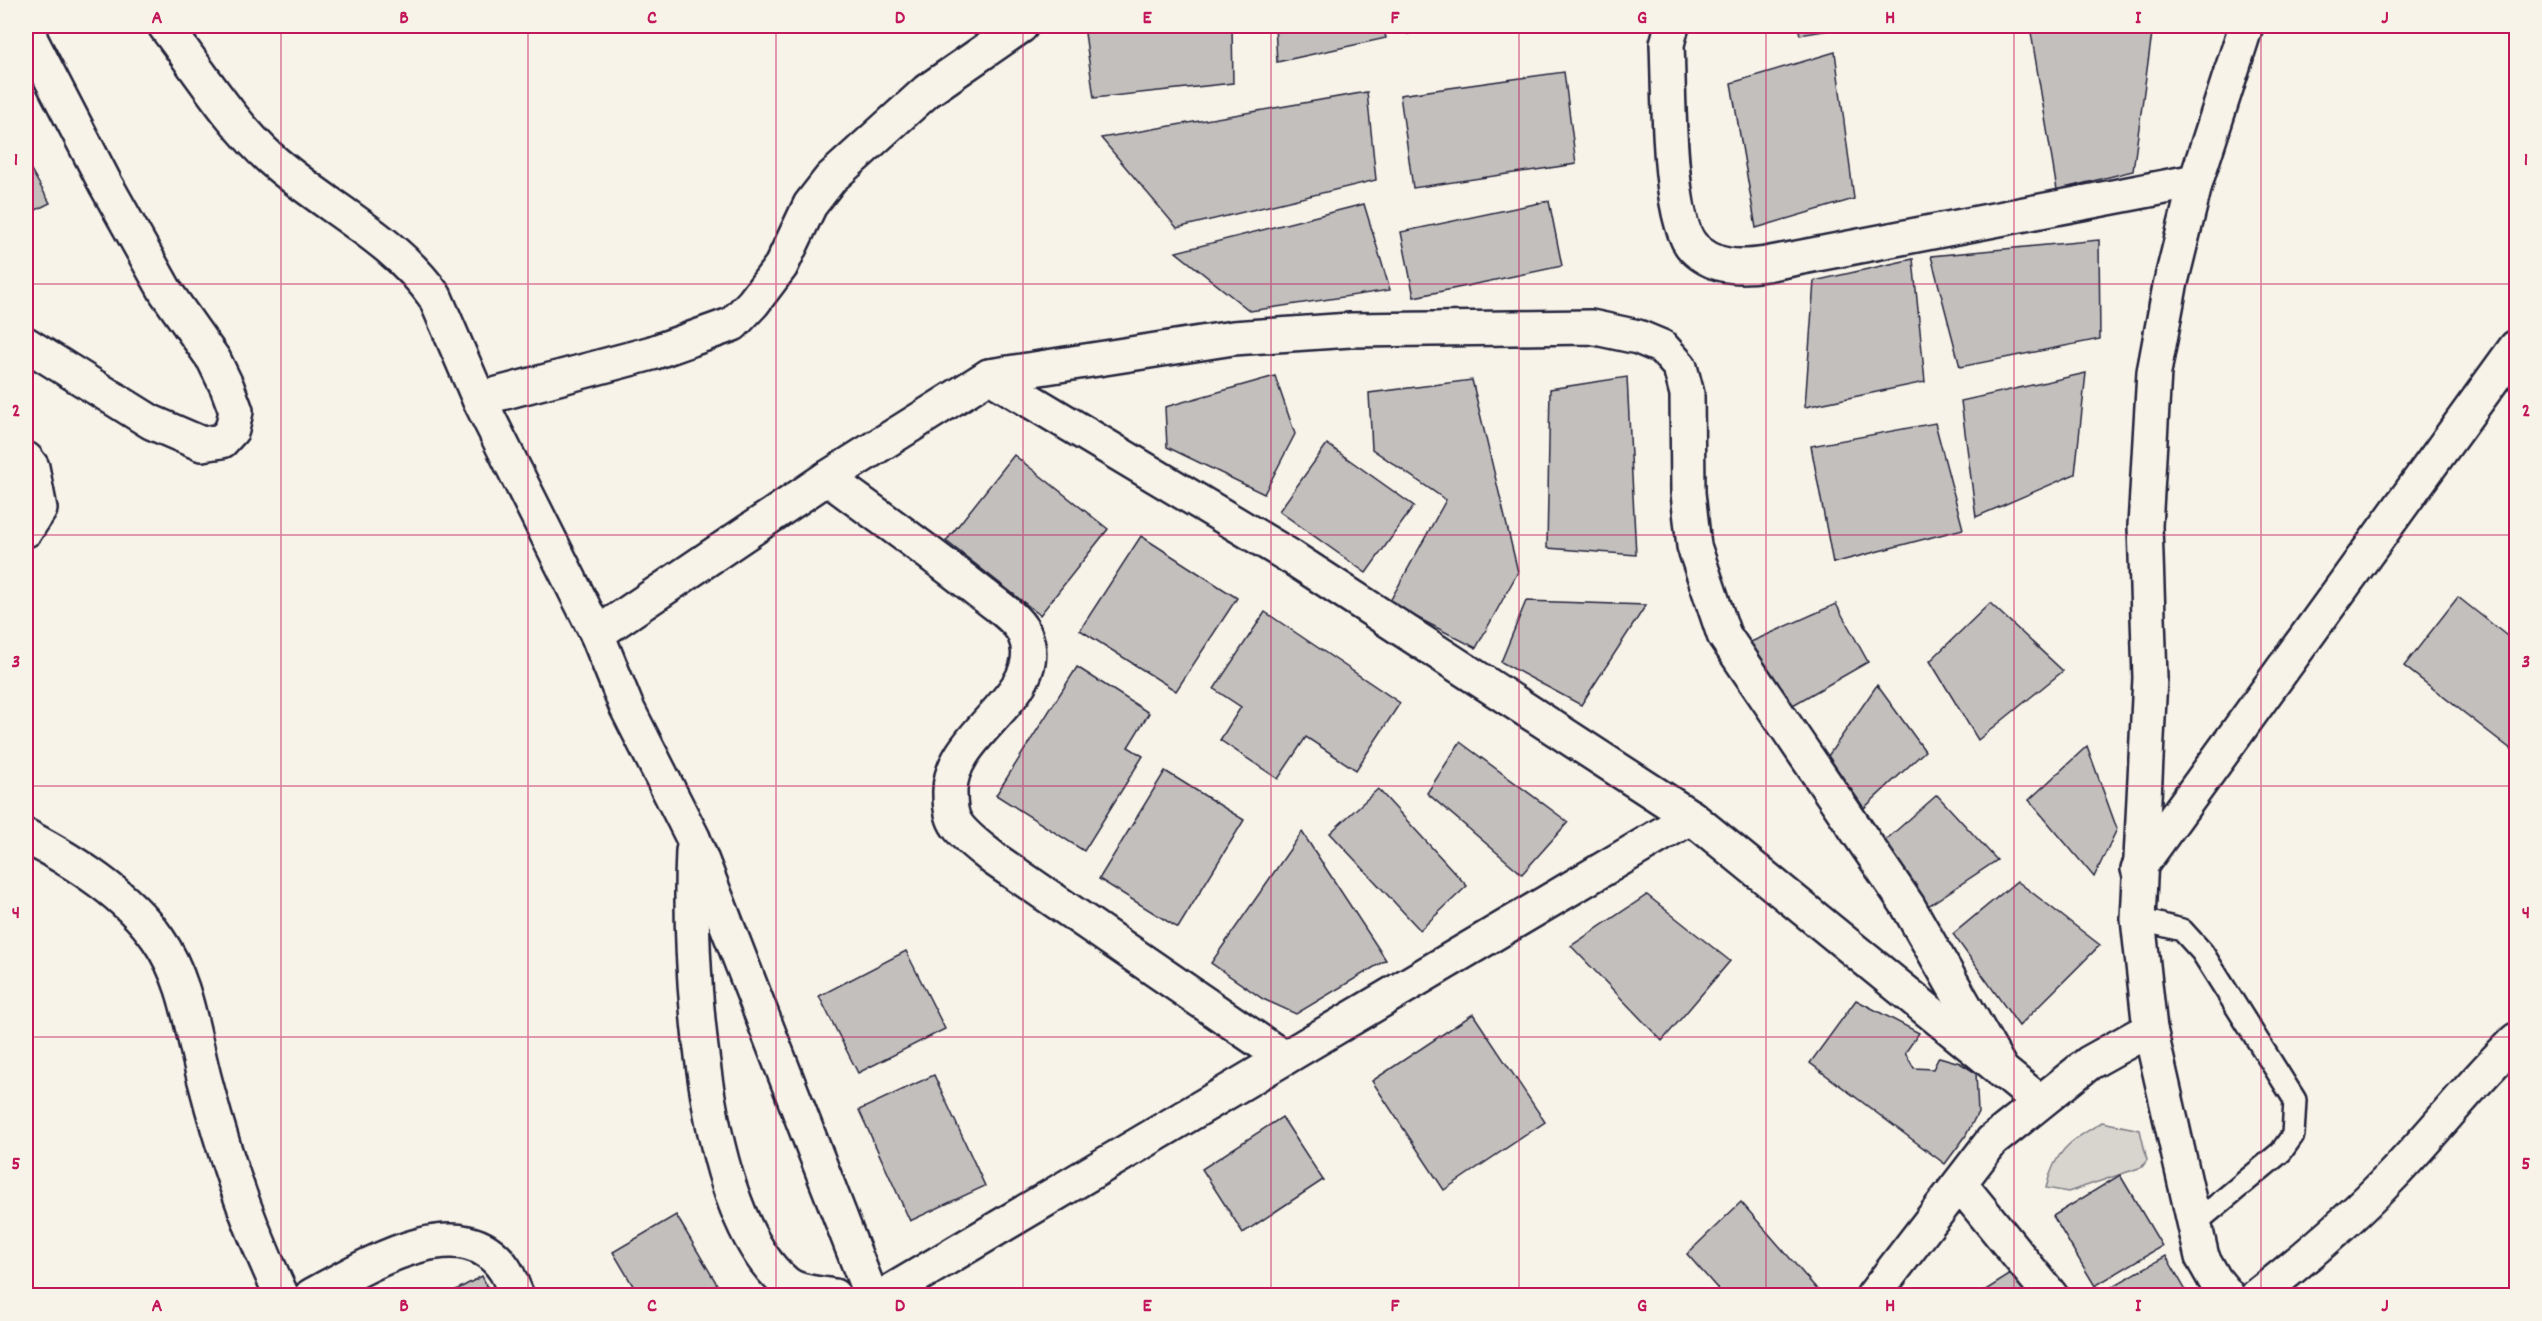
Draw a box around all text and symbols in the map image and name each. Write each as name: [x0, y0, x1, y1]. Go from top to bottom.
text: A: [152, 5, 163, 33]
text: B: [399, 5, 409, 33]
text: C: [647, 5, 657, 33]
text: D: [895, 5, 906, 33]
text: E: [1142, 5, 1152, 33]
text: F: [1391, 5, 1401, 33]
text: G: [1637, 5, 1647, 33]
text: H: [1885, 5, 1895, 33]
text: I: [2135, 5, 2142, 33]
text: J: [2381, 5, 2389, 33]
text: 1: [14, 147, 18, 175]
text: 1: [2524, 147, 2528, 175]
text: 2: [12, 398, 20, 426]
text: 2: [2522, 398, 2530, 426]
text: 3: [12, 649, 20, 677]
text: 3: [2522, 649, 2530, 677]
text: 4: [12, 900, 20, 928]
text: 4: [2522, 900, 2530, 928]
text: 5: [11, 1151, 21, 1179]
text: 5: [2521, 1151, 2531, 1179]
text: A: [152, 1293, 163, 1321]
text: B: [399, 1293, 409, 1321]
text: C: [647, 1293, 657, 1321]
text: D: [895, 1293, 906, 1321]
text: E: [1142, 1293, 1152, 1321]
text: F: [1391, 1293, 1401, 1321]
text: G: [1637, 1293, 1647, 1321]
text: H: [1885, 1293, 1895, 1321]
text: I: [2135, 1293, 2142, 1321]
text: J: [2381, 1293, 2389, 1321]

